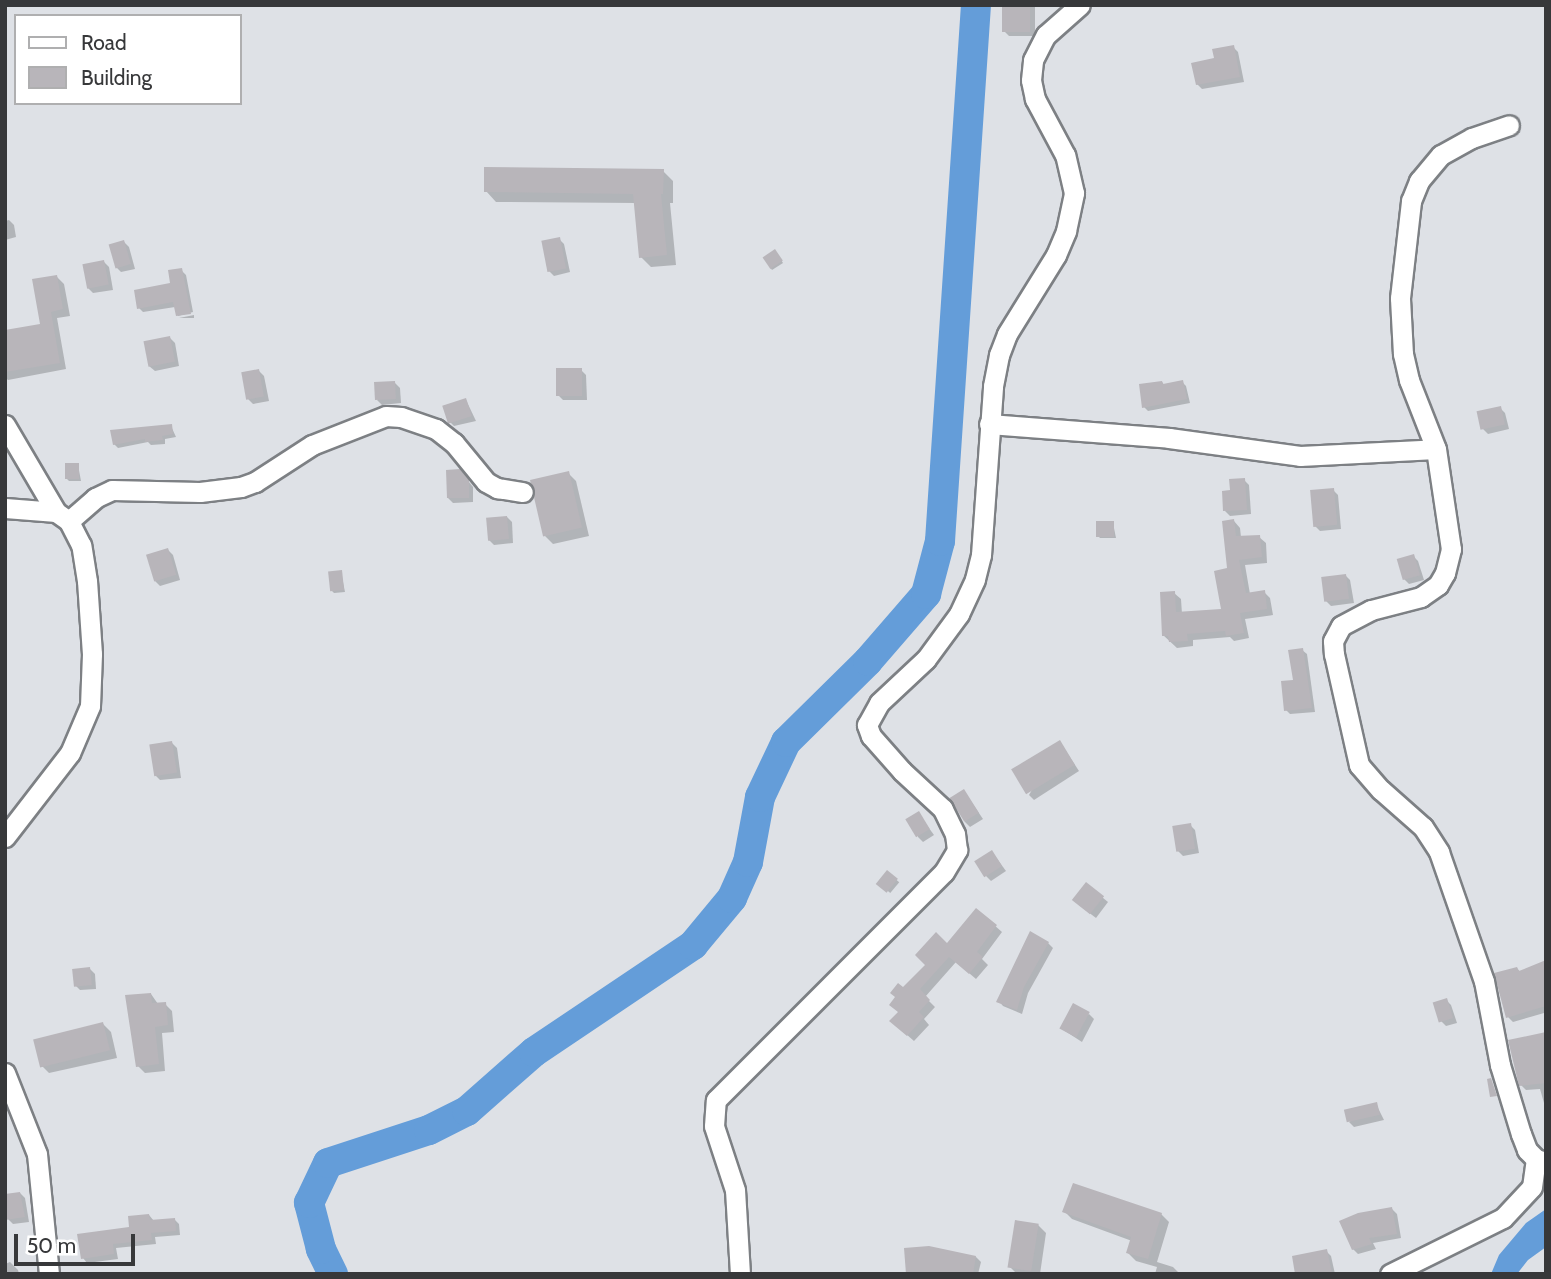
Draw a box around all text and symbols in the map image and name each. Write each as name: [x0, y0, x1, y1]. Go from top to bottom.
legend: [14, 14, 242, 105]
text: Road: [81, 30, 127, 55]
text: Building: [81, 65, 152, 90]
scale bar: [18, 1220, 138, 1264]
text: 50 m: [27, 1233, 76, 1258]

